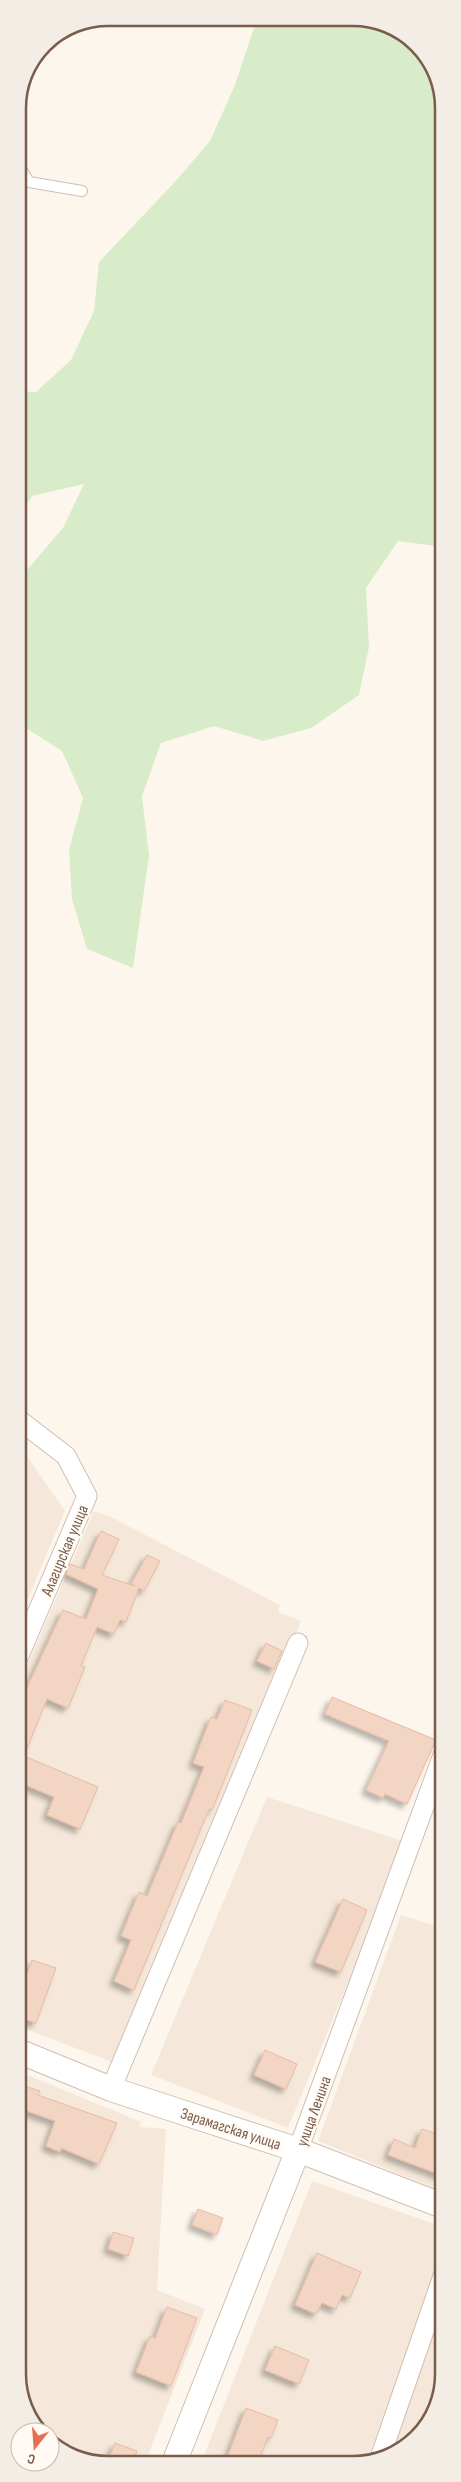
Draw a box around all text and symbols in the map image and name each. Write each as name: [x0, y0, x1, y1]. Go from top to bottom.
street label: Алагирская улица: [37, 1502, 93, 1600]
street label: улица Ленина: [293, 2074, 336, 2149]
street label: Зарамагская улица: [178, 2104, 283, 2155]
north arrow: [10, 2422, 60, 2472]
text: С: [25, 2450, 37, 2468]

